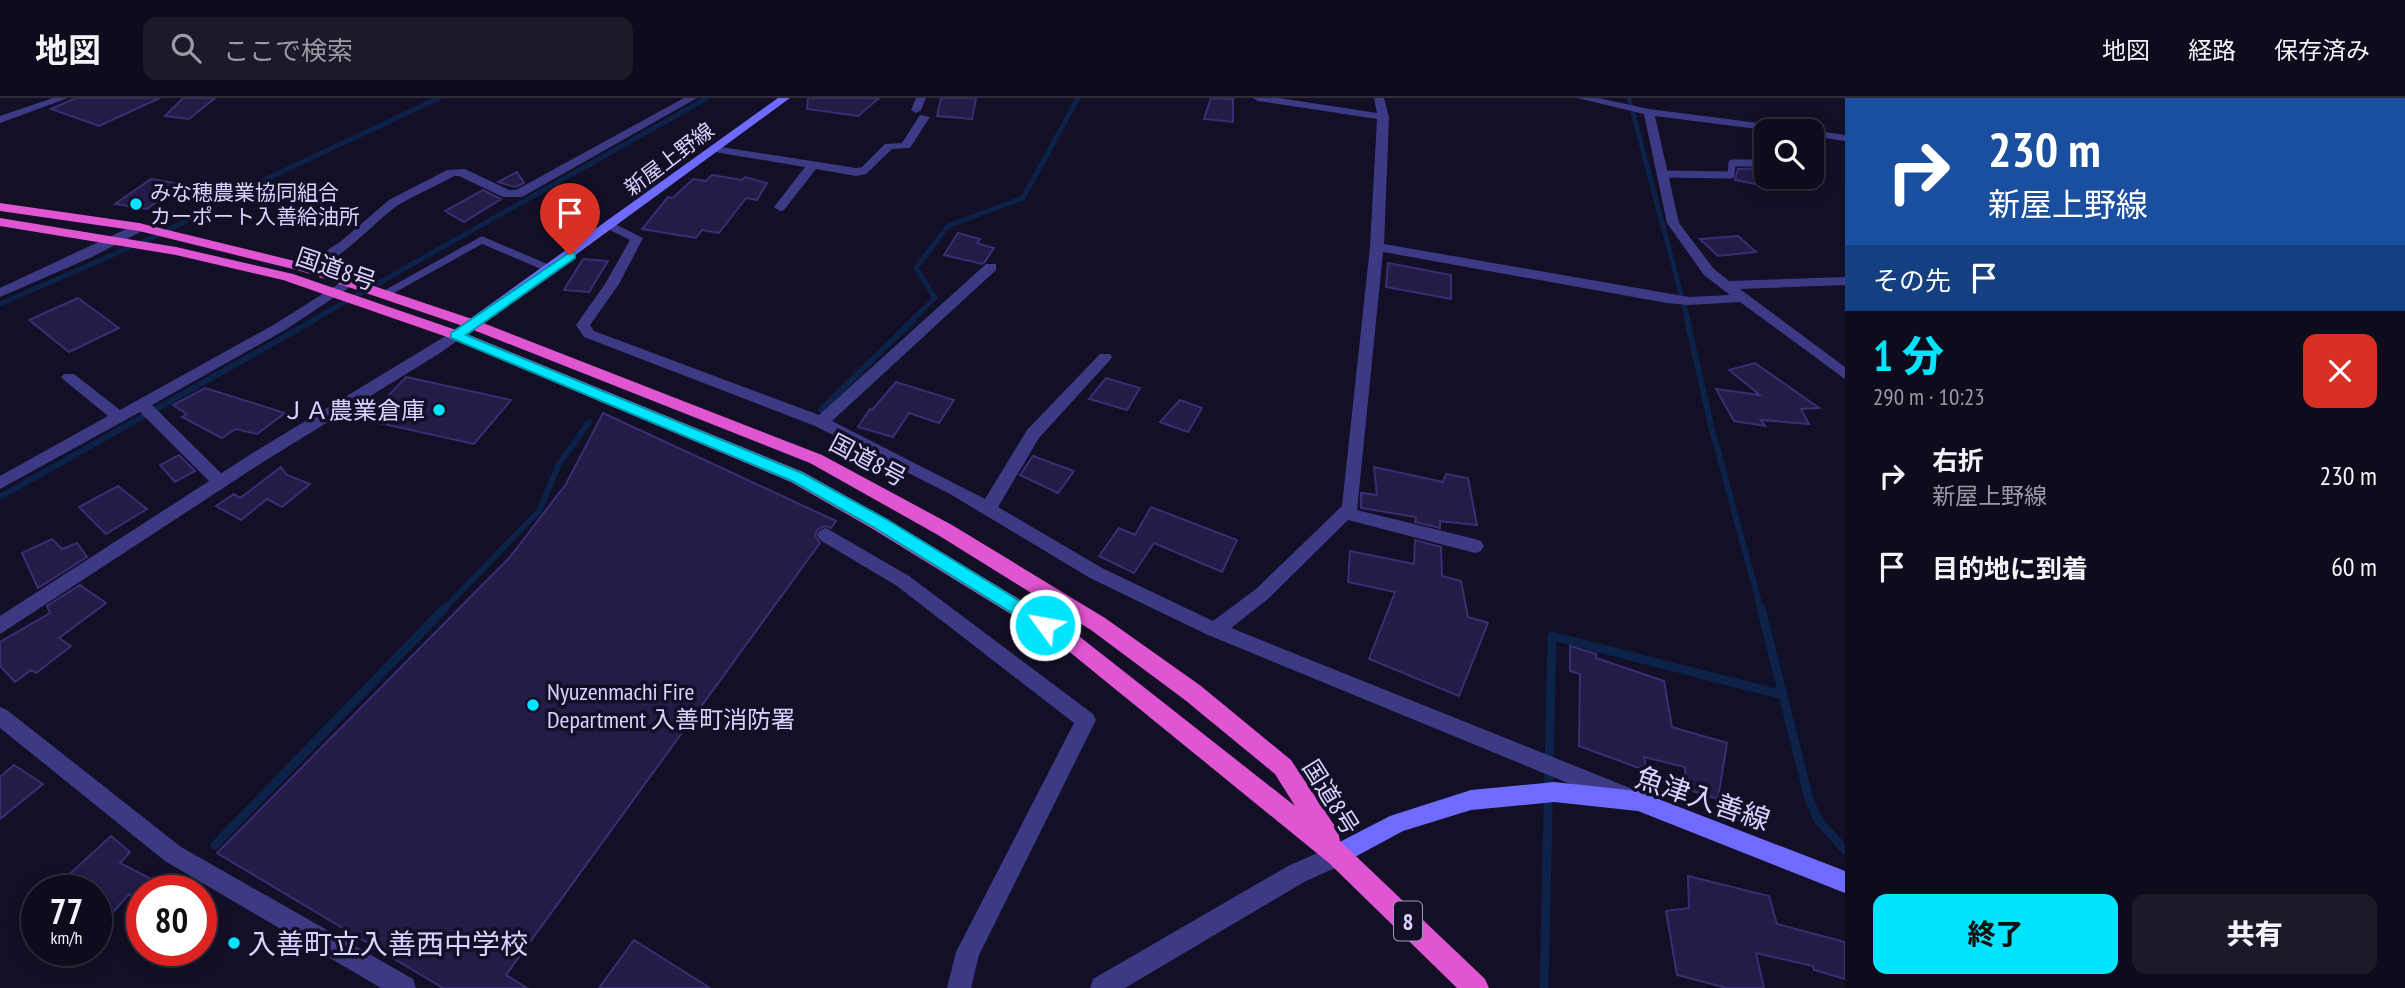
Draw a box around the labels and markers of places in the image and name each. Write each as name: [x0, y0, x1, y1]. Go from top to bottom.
place label: みな穂農業協同組合 カーポート入善給油所: [150, 179, 360, 230]
pin: [540, 183, 600, 255]
marker: みな穂農業協同組合 カーポート入善給油所: [128, 196, 144, 212]
place label: ＪＡ農業倉庫: [281, 395, 425, 426]
marker: ＪＡ農業倉庫: [431, 402, 447, 418]
place label: Nyuzenmachi Fire Department 入善町消防署: [547, 676, 795, 735]
marker: Nyuzenmachi Fire Department 入善町消防署: [525, 697, 541, 713]
place label: 入善町立入善西中学校: [248, 925, 528, 962]
marker: 入善町立入善西中学校: [226, 935, 242, 951]

